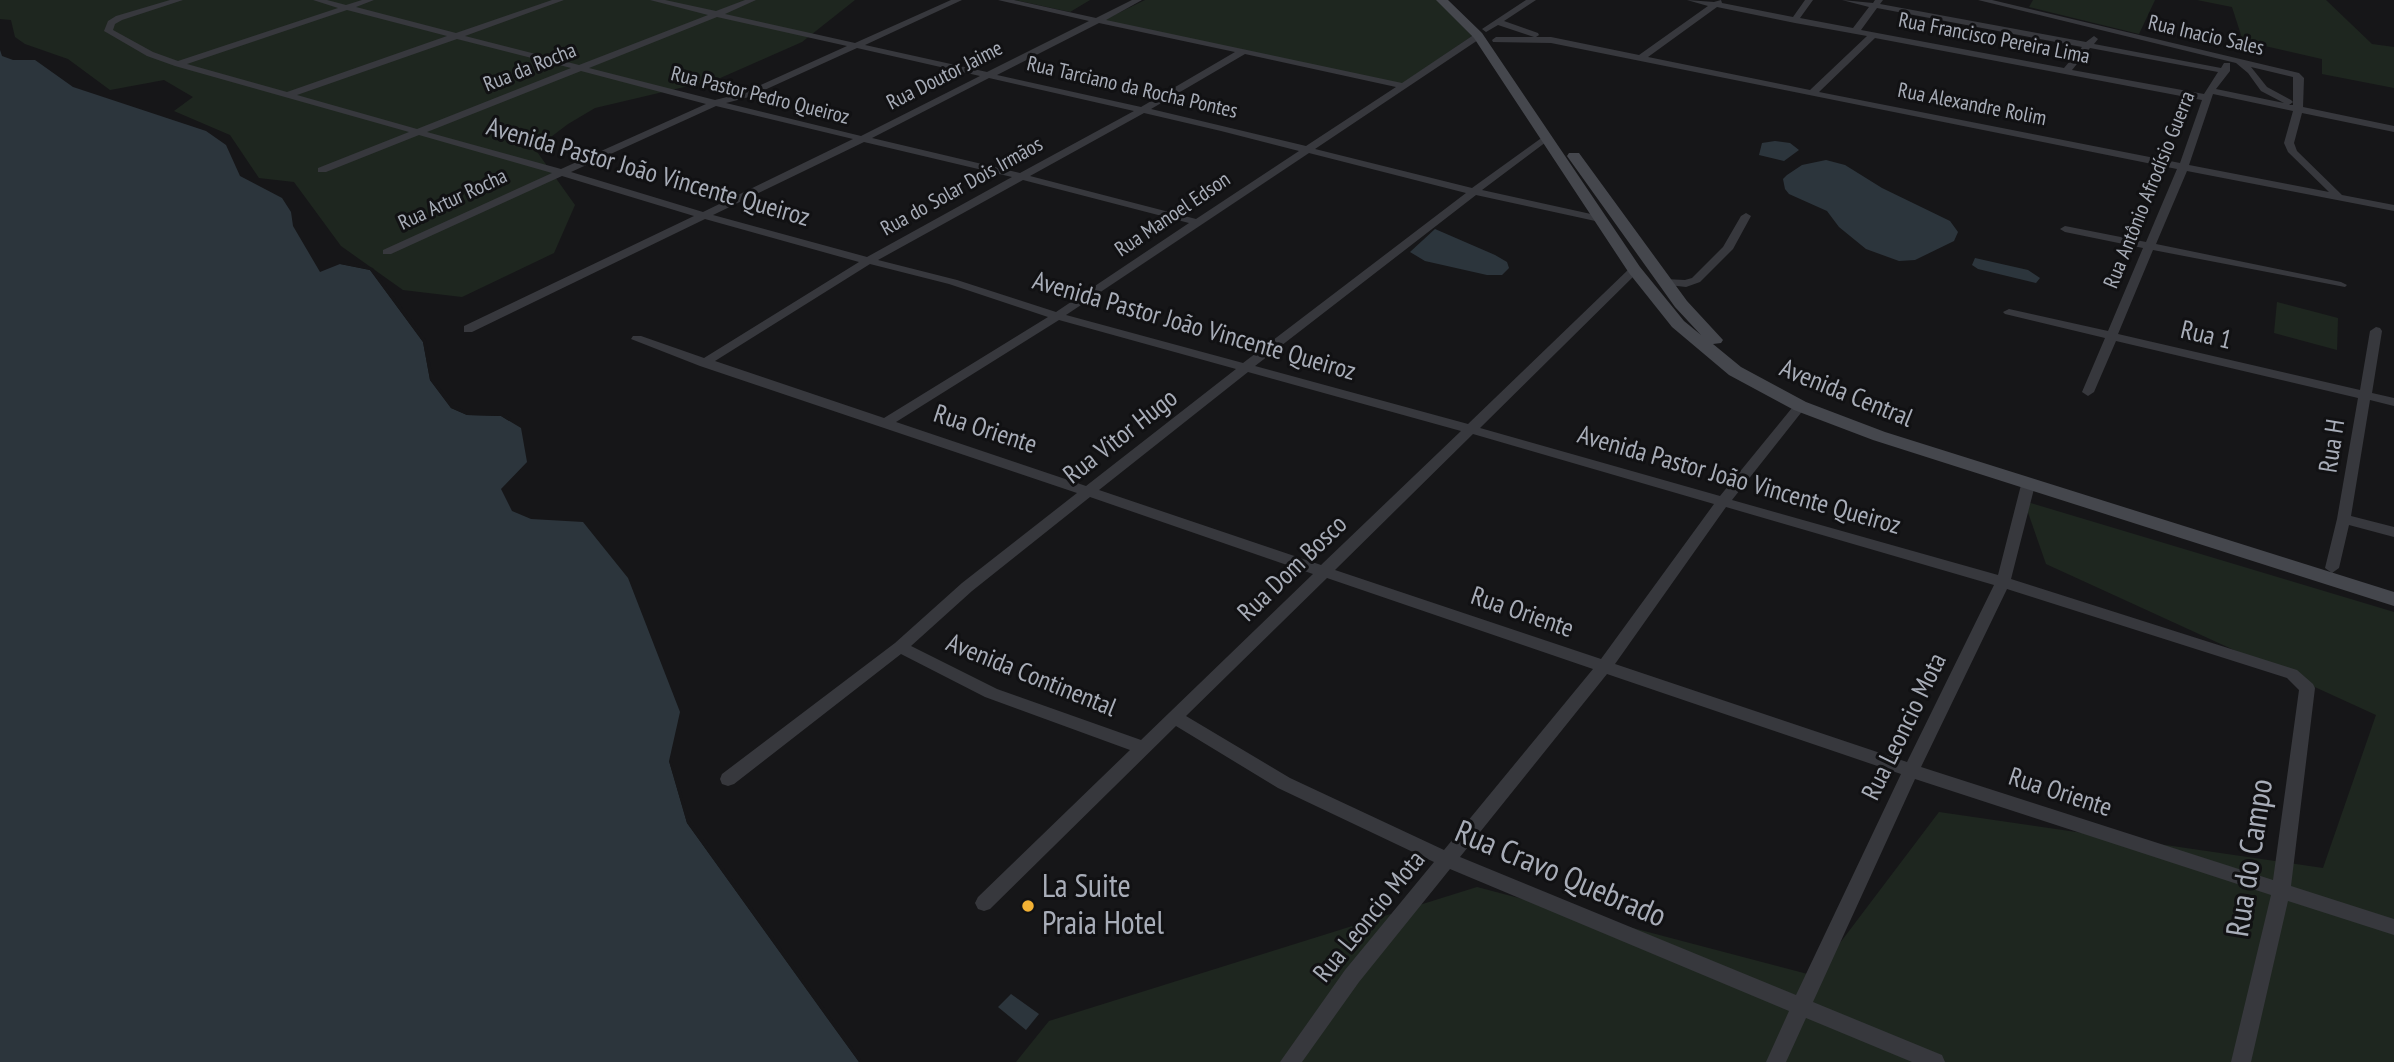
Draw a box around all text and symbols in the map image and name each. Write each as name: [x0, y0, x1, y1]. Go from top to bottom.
street label: Rua Francisco Pereira Lima: [1896, 8, 2092, 70]
street label: Rua Inacio Sales: [2146, 10, 2266, 62]
street label: Rua Doutor Jaime: [883, 36, 1007, 116]
street label: Rua da Rocha: [480, 38, 580, 98]
street label: Rua Tarciano da Rocha Pontes: [1024, 52, 1240, 124]
street label: Rua Pastor Pedro Queiroz: [668, 62, 852, 130]
street label: Rua Alexandre Rolim: [1896, 78, 2048, 132]
street label: Rua Antônio Afrodísio Guerra: [2099, 88, 2201, 292]
street label: Avenida Pastor João Vincente Queiroz: [483, 112, 813, 234]
street label: Rua do Solar Dois Irmãos: [877, 132, 1047, 242]
street label: Rua Artur Rocha: [395, 164, 511, 236]
street label: Rua Manoel Edson: [1111, 167, 1235, 263]
street label: Avenida Pastor João Vincente Queiroz: [1029, 266, 1359, 388]
street label: Rua 1: [2177, 315, 2235, 357]
street label: Avenida Central: [1775, 353, 1917, 435]
street label: Rua Vitor Hugo: [1058, 383, 1184, 491]
street label: Rua Oriente: [930, 399, 1040, 461]
street label: Rua H: [2313, 417, 2353, 475]
street label: Avenida Pastor João Vincente Queiroz: [1574, 420, 1904, 542]
street label: Rua Dom Bosco: [1232, 509, 1354, 629]
street label: Rua Oriente: [1467, 581, 1577, 645]
street label: Avenida Continental: [942, 628, 1120, 724]
street label: Rua Leoncio Mota: [1856, 648, 1954, 806]
street label: Rua Oriente: [2005, 762, 2115, 824]
street label: Rua do Campo: [2220, 777, 2282, 939]
street label: Rua Cravo Quebrado: [1449, 813, 1671, 937]
street label: Rua Leoncio Mota: [1308, 845, 1432, 989]
place label: La Suite Praia Hotel: [1042, 869, 1164, 944]
marker: La Suite Praia Hotel: [1020, 898, 1036, 914]

